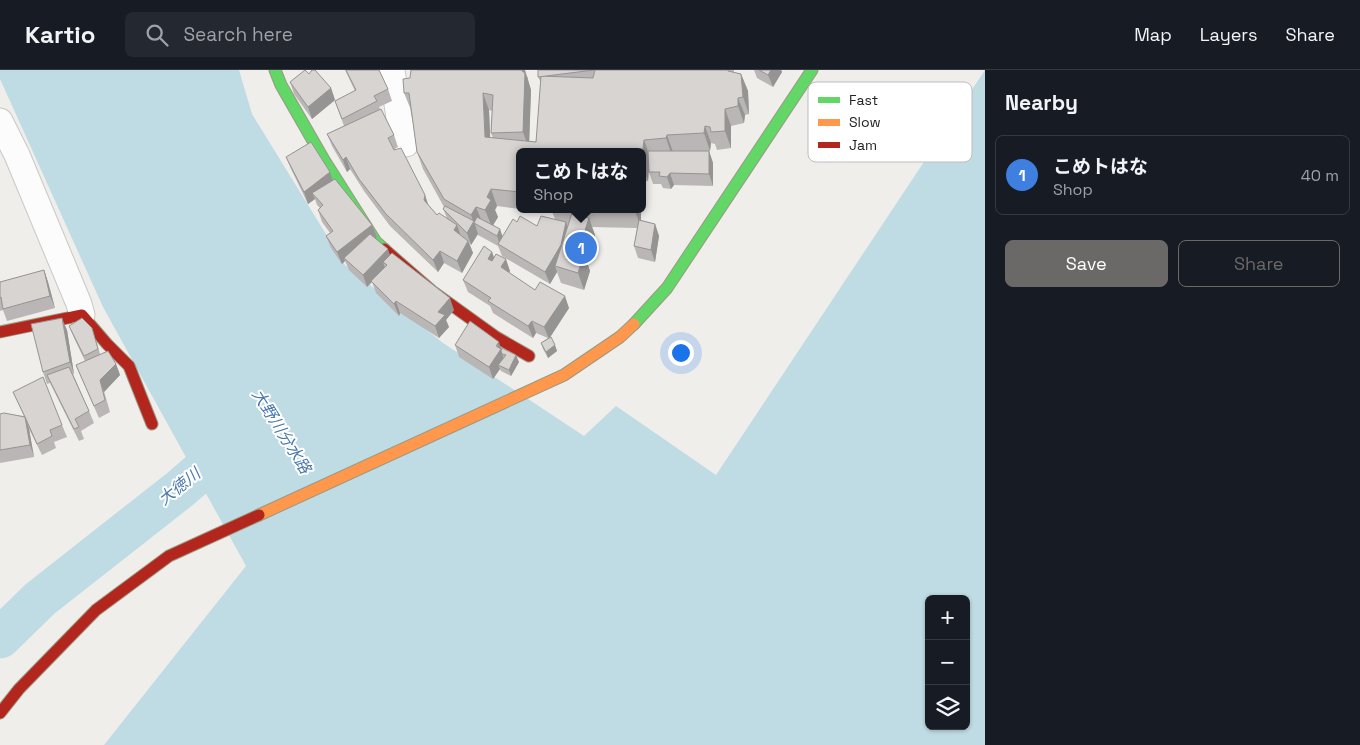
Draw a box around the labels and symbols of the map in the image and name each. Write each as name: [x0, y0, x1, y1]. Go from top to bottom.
legend: [808, 82, 972, 162]
text: Fast: [849, 91, 878, 109]
text: Slow: [849, 113, 881, 131]
text: Jam: [849, 136, 877, 154]
pin: 1: [565, 229, 597, 267]
your location: [668, 340, 694, 366]
water label: 大野川分水路: [247, 385, 317, 479]
water label: 大徳川: [154, 462, 206, 510]

